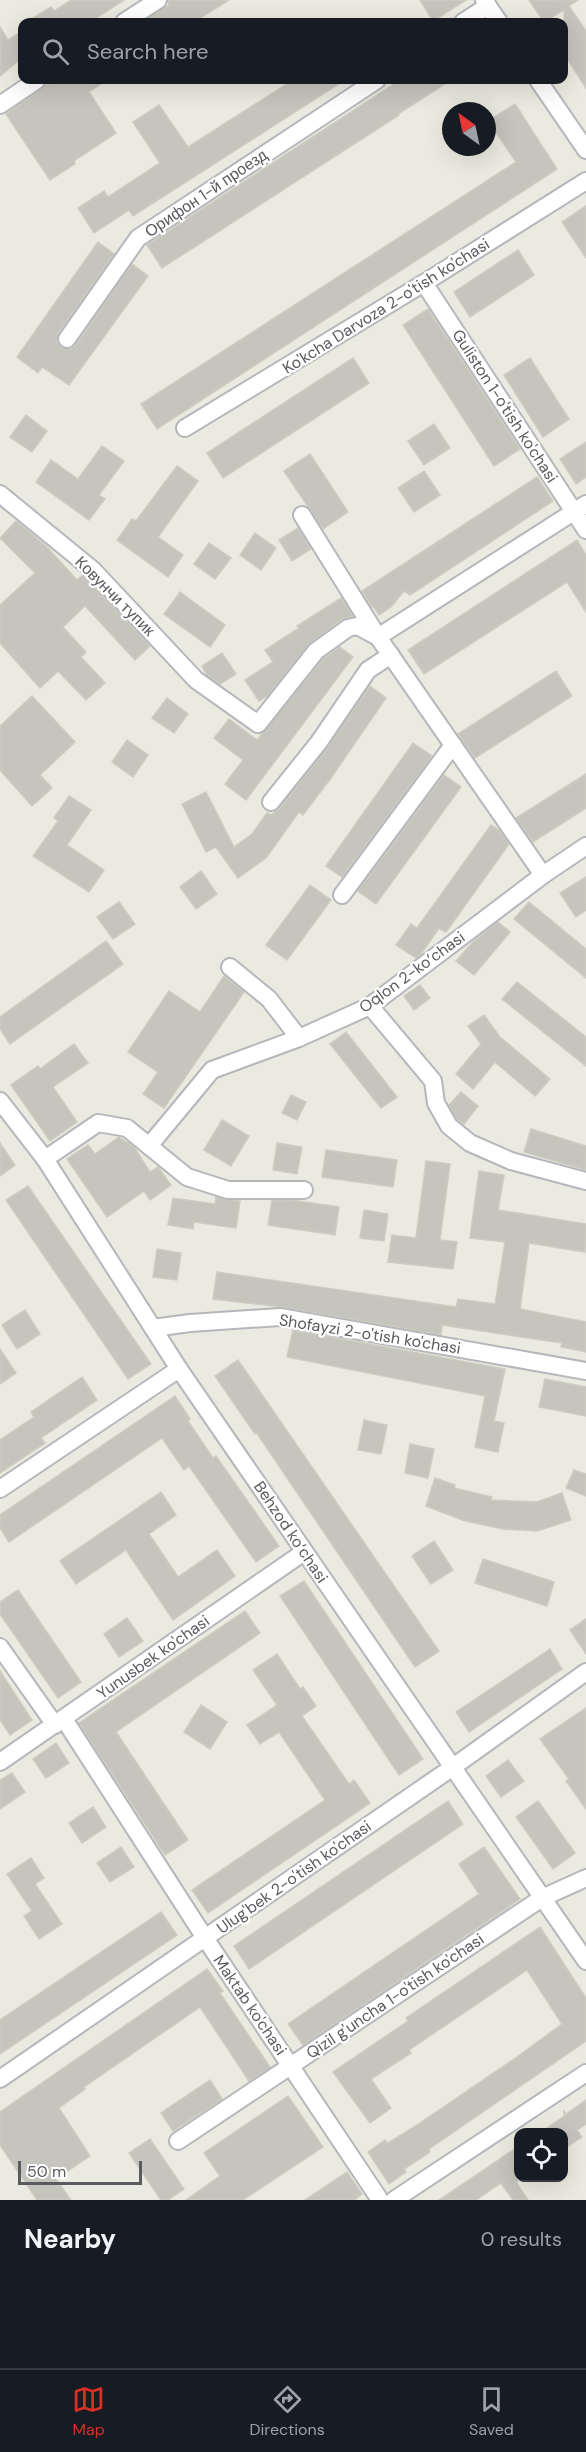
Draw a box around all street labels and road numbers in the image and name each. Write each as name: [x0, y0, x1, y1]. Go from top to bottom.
street label: Орифон 1-й проезд: [141, 144, 272, 242]
street label: Ko'kcha Darvoza 2-o'tish ko'chasi: [279, 233, 493, 379]
street label: Guliston 1-o'tish ko'chasi: [447, 325, 563, 487]
street label: Ковунчи тупик: [71, 552, 160, 641]
street label: Oqlon 2-ko‘chasi: [355, 926, 469, 1018]
street label: Shofayzi 2-o'tish ko'chasi: [278, 1309, 462, 1359]
street label: Behzod ko‘chasi: [249, 1477, 333, 1587]
street label: Yunusbek ko'chasi: [93, 1610, 213, 1704]
street label: Ulug'bek 2-o'tish ko'chasi: [213, 1816, 375, 1938]
street label: Qizil g'uncha 1-o'tish ko'chasi: [302, 1929, 488, 2063]
street label: Maktab ko'chasi: [209, 1951, 291, 2059]

